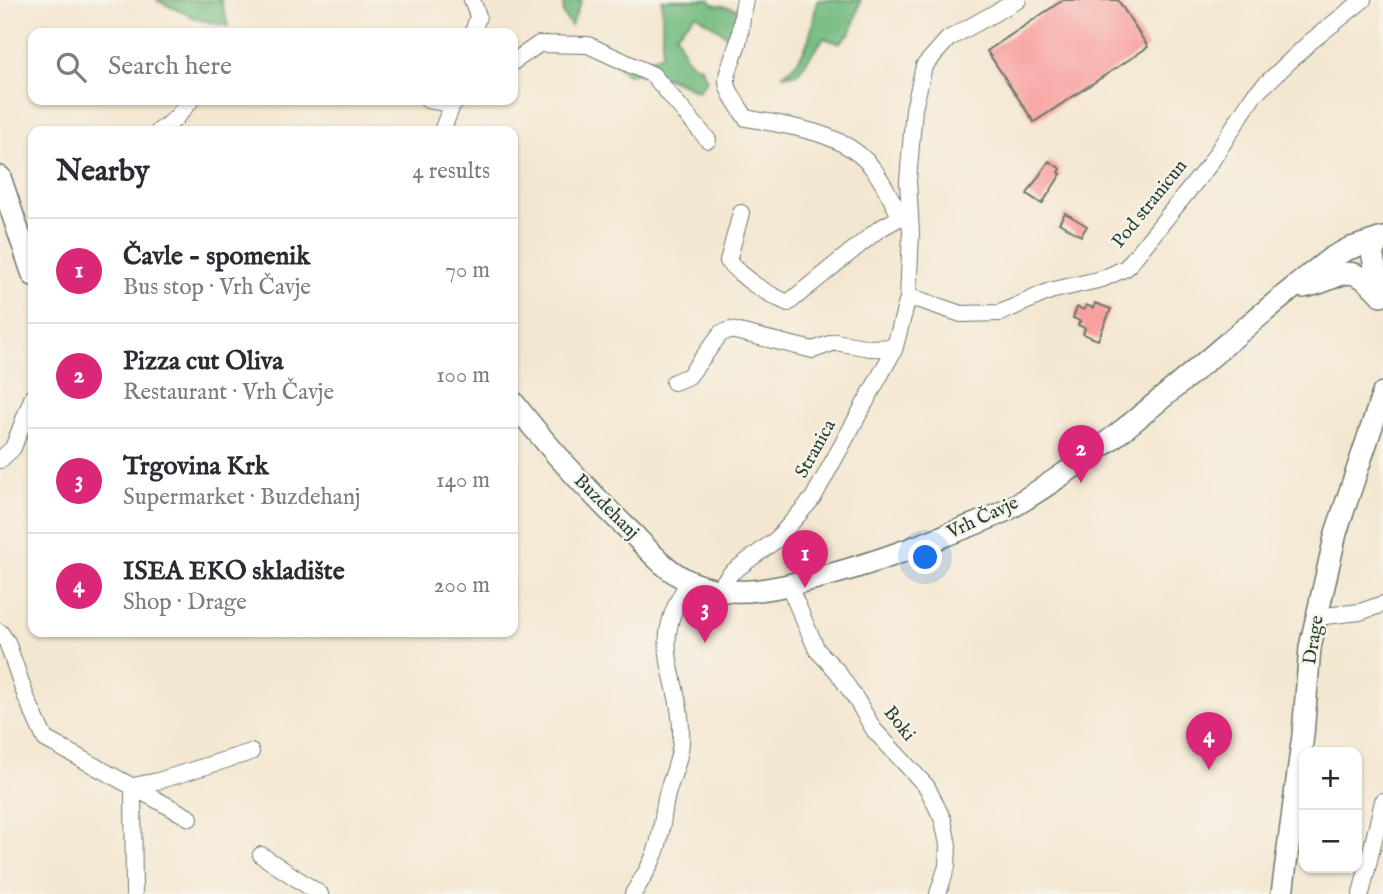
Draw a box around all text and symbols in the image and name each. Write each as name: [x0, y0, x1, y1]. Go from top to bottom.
search box: [28, 28, 518, 105]
icon: search: [52, 48, 90, 86]
text: Search here: [108, 50, 232, 83]
text: Nearby: [56, 153, 149, 191]
street label: Pod stranicun: [1107, 155, 1193, 253]
text: 4 results: [412, 157, 490, 186]
text: Čavle - spomenik: [123, 240, 310, 273]
text: 1: [75, 256, 83, 285]
text: 70 m: [445, 256, 490, 285]
text: Bus stop · Vrh Čavje: [123, 273, 311, 302]
text: Pizza cut Oliva: [123, 345, 283, 378]
text: 2: [74, 361, 84, 390]
text: 100 m: [436, 361, 490, 390]
text: Restaurant · Vrh Čavje: [123, 378, 334, 407]
street label: Stranica: [790, 415, 842, 482]
pin: 2: [1058, 425, 1104, 483]
text: Trgovina Krk: [123, 450, 269, 483]
text: 3: [75, 466, 83, 495]
text: 140 m: [436, 466, 490, 495]
street label: Buzdehanj: [568, 469, 644, 545]
text: Supermarket · Buzdehanj: [123, 483, 360, 512]
street label: Vrh Čavje: [942, 490, 1023, 545]
pin: 1: [782, 530, 828, 588]
your location: [908, 540, 942, 574]
text: ISEA EKO skladište: [123, 555, 345, 588]
text: 4: [73, 571, 85, 600]
text: 200 m: [434, 571, 490, 600]
pin: 3: [682, 585, 728, 643]
text: Shop · Drage: [123, 588, 247, 617]
street label: Drage: [1298, 613, 1330, 666]
street label: Boki: [878, 702, 920, 746]
pin: 4: [1186, 712, 1232, 770]
map controls: [1299, 747, 1362, 873]
button: +: [1299, 747, 1362, 810]
button: −: [1299, 810, 1362, 873]

